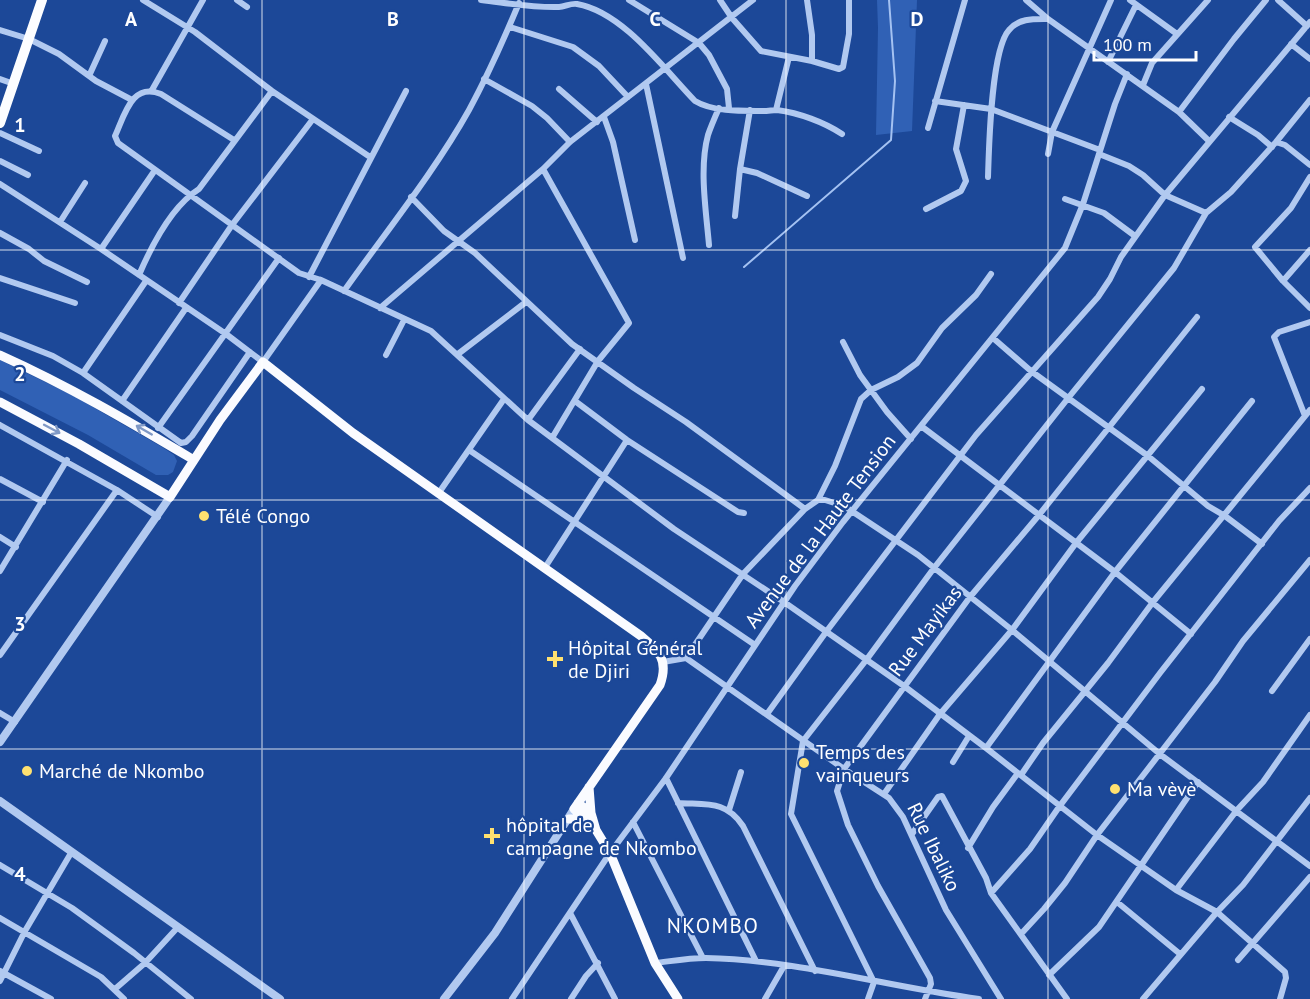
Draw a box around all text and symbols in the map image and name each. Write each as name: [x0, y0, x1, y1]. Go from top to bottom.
text: A: [125, 6, 138, 32]
text: B: [387, 6, 399, 32]
text: C: [649, 6, 661, 32]
text: D: [911, 6, 924, 32]
scale bar: [1094, 24, 1196, 62]
text: 100 m: [1103, 33, 1152, 56]
text: 1: [14, 112, 26, 138]
text: 2: [14, 361, 26, 387]
one-way arrow: [43, 423, 60, 435]
one-way arrow: [135, 424, 153, 435]
street label: Avenue de la Haute Tension: [739, 429, 901, 633]
place label: Télé Congo: [216, 503, 310, 529]
marker: Télé Congo: [197, 509, 211, 523]
street label: Rue Mayikas: [883, 581, 967, 681]
text: 3: [14, 611, 26, 637]
place label: Hôpital Général de Djiri: [568, 635, 702, 684]
marker: Hôpital Général de Djiri: [546, 650, 564, 668]
place label: Temps des vainqueurs: [816, 739, 910, 788]
marker: Temps des vainqueurs: [797, 756, 811, 770]
place label: Marché de Nkombo: [39, 758, 205, 784]
marker: Marché de Nkombo: [20, 764, 34, 778]
place label: Ma vèvè: [1127, 776, 1197, 802]
marker: Ma vèvè: [1108, 782, 1122, 796]
street label: Rue Ibaliko: [901, 798, 967, 896]
place label: hôpital de campagne de Nkombo: [506, 812, 697, 861]
marker: hôpital de campagne de Nkombo: [483, 827, 501, 845]
text: 4: [14, 861, 26, 887]
district label: NKOMBO: [667, 912, 759, 939]

